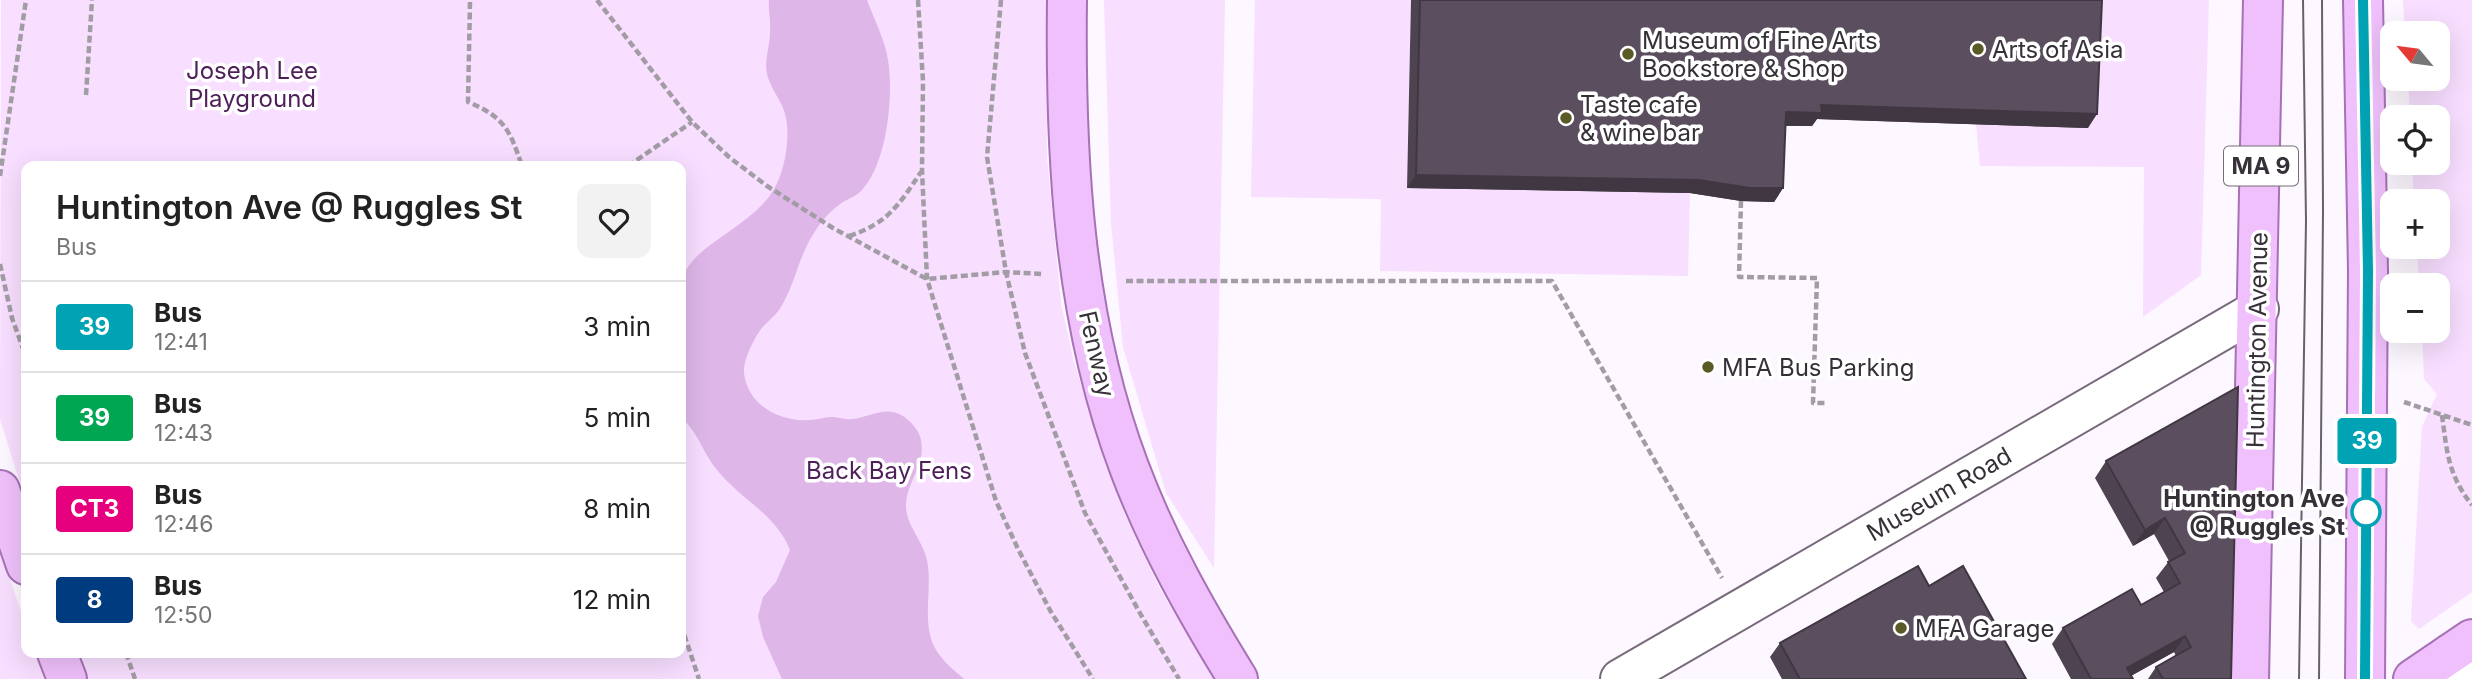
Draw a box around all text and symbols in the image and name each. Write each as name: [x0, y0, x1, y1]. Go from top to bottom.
north arrow: [2380, 21, 2450, 91]
map controls: [2380, 21, 2450, 343]
place label: Museum of Fine Arts Bookstore & Shop: [1642, 26, 1878, 83]
place label: Arts of Asia: [1992, 35, 2124, 64]
marker: Arts of Asia: [1970, 41, 1986, 57]
marker: Museum of Fine Arts Bookstore & Shop: [1620, 46, 1636, 62]
park label: Joseph Lee Playground: [186, 56, 318, 113]
place label: Taste cafe & wine bar: [1580, 90, 1700, 147]
button: locate: [2380, 105, 2450, 175]
marker: Taste cafe & wine bar: [1558, 110, 1574, 126]
road number: MA 9: [2224, 146, 2298, 186]
button: heart: [577, 184, 651, 258]
text: Huntington Ave @ Ruggles St: [56, 187, 522, 227]
button: +: [2380, 189, 2450, 259]
street label: Huntington Avenue: [2241, 232, 2273, 448]
text: Bus: [56, 233, 97, 261]
button: −: [2380, 273, 2450, 343]
text: Bus: [154, 297, 202, 328]
street label: Fenway: [1073, 308, 1121, 400]
text: 3 min: [583, 311, 651, 342]
text: 39: [79, 312, 110, 341]
text: 12:41: [154, 328, 208, 356]
place label: MFA Bus Parking: [1722, 353, 1914, 382]
marker: MFA Bus Parking: [1700, 359, 1716, 375]
text: Bus: [154, 388, 202, 419]
text: 5 min: [583, 402, 651, 433]
text: 39: [79, 403, 110, 432]
line badge: 39: [2336, 418, 2398, 464]
text: 12:43: [154, 419, 213, 447]
text: 39: [2351, 426, 2383, 455]
street label: Museum Road: [1861, 441, 2017, 547]
park label: Back Bay Fens: [806, 456, 972, 485]
text: Bus: [154, 479, 202, 510]
place label: Huntington Ave @ Ruggles St: [2163, 484, 2345, 541]
text: 8 min: [583, 493, 651, 524]
text: CT3: [70, 494, 119, 523]
marker: Huntington Ave @ Ruggles St: [2351, 497, 2381, 527]
text: 12:46: [154, 510, 213, 538]
text: Bus: [154, 570, 202, 601]
text: 12 min: [573, 584, 651, 615]
text: 8: [87, 585, 102, 614]
text: 12:50: [154, 601, 213, 629]
place label: MFA Garage: [1915, 614, 2055, 643]
marker: MFA Garage: [1893, 620, 1909, 636]

